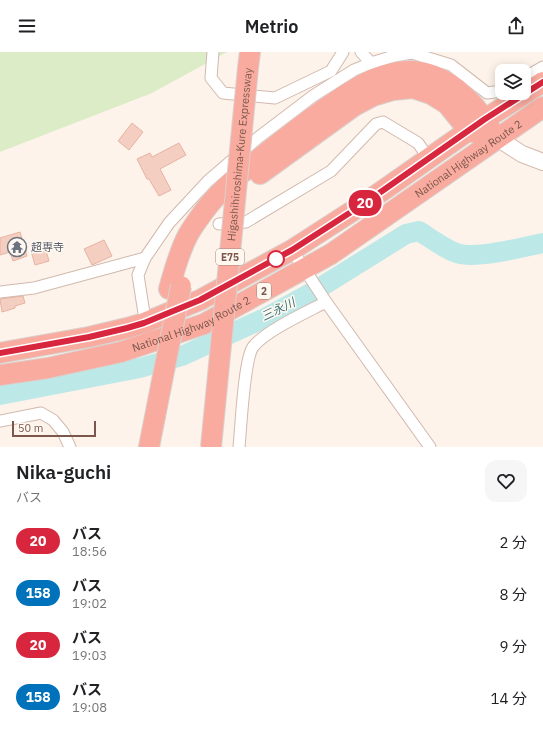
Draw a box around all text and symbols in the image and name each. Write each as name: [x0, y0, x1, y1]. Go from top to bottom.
icon: menu: [16, 15, 38, 37]
text: Metrio: [245, 15, 298, 38]
icon: share: [505, 15, 527, 37]
map controls: [495, 64, 531, 100]
button: layers: [495, 64, 531, 100]
street label: Higashihiroshima-Kure Expressway: [224, 66, 255, 242]
street label: National Highway Route 2: [412, 117, 525, 201]
line badge: 20: [347, 190, 383, 216]
text: 20: [357, 194, 373, 212]
temple icon: 超専寺: [6, 236, 28, 258]
place label: 超専寺: [31, 240, 64, 254]
road number: E75: [216, 249, 244, 265]
unlabelled marker: [267, 250, 285, 268]
road number: 2: [257, 283, 271, 299]
street label: National Highway Route 2: [130, 293, 253, 355]
water label: 三永川: [259, 293, 299, 324]
scale bar: [12, 419, 96, 438]
text: 50 m: [18, 421, 43, 435]
text: Nika-guchi: [16, 460, 111, 484]
button: heart: [485, 460, 527, 502]
text: バス: [16, 489, 42, 506]
text: バス: [72, 524, 102, 543]
text: 20: [30, 532, 46, 550]
text: 2 分: [499, 533, 527, 552]
text: 18:56: [72, 543, 107, 560]
text: バス: [72, 576, 102, 595]
text: 158: [25, 584, 51, 602]
text: 8 分: [499, 585, 527, 604]
text: 19:02: [72, 595, 107, 612]
text: バス: [72, 628, 102, 647]
text: 20: [30, 636, 46, 654]
text: 9 分: [499, 637, 527, 656]
text: 19:03: [72, 647, 107, 664]
text: バス: [72, 680, 102, 699]
text: 158: [25, 688, 51, 706]
text: 14 分: [490, 689, 527, 708]
text: 19:08: [72, 699, 107, 716]

